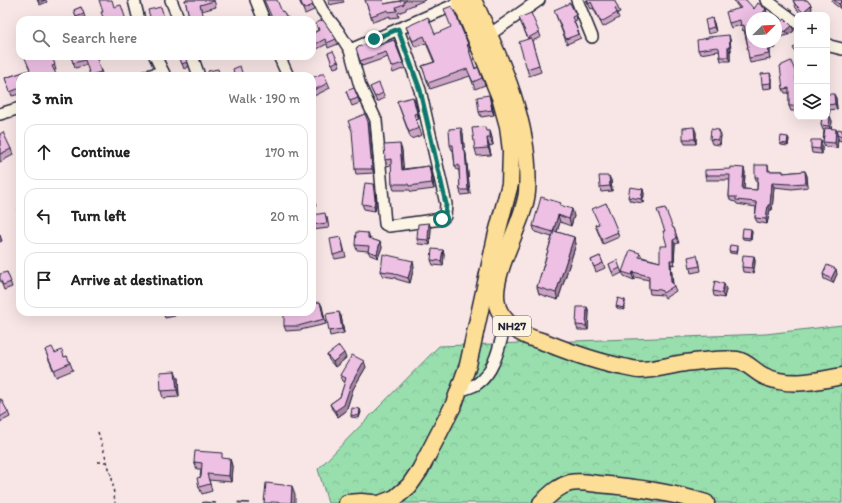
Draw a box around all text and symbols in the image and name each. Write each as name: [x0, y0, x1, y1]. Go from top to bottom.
north arrow: [746, 12, 782, 48]
map controls: [794, 12, 830, 120]
button: +: [794, 12, 830, 48]
search box: [16, 16, 316, 60]
icon: search: [30, 27, 52, 49]
text: Search here: [62, 29, 137, 47]
route end: [365, 30, 383, 48]
button: −: [794, 48, 830, 84]
button: layers: [794, 84, 830, 120]
text: 3 min: [32, 88, 73, 108]
text: Walk · 190 m: [229, 91, 300, 106]
icon: ahead: [33, 141, 55, 163]
text: Continue: [71, 143, 130, 161]
text: 170 m: [265, 145, 299, 160]
icon: left: [33, 205, 55, 227]
text: Turn left: [71, 207, 126, 225]
text: 20 m: [270, 209, 299, 224]
route start: [433, 210, 451, 228]
icon: arrive: [33, 269, 55, 291]
text: Arrive at destination: [71, 271, 203, 289]
road number: NH27: [493, 316, 531, 336]

